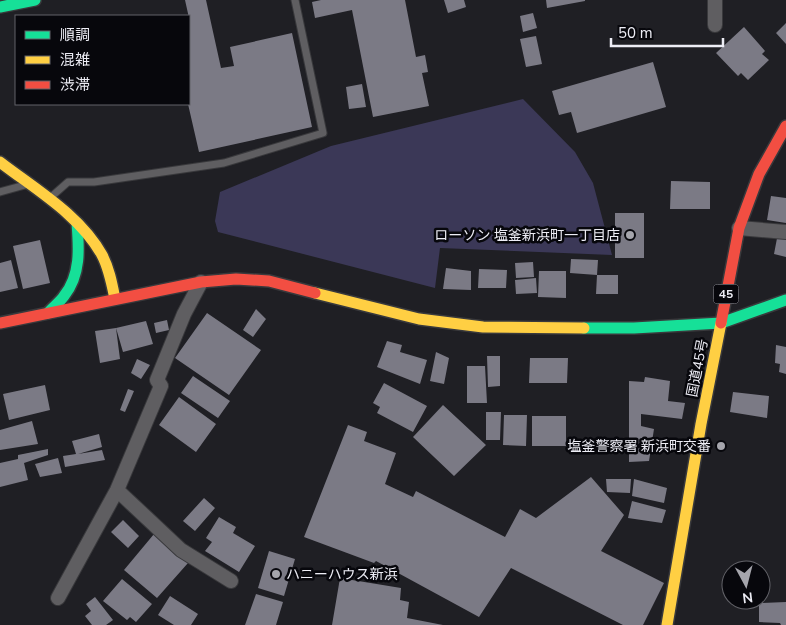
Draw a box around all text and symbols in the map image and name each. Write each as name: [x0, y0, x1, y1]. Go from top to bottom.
legend: [15, 15, 190, 105]
scale bar: [611, 15, 724, 47]
text: 50 m: [618, 23, 653, 43]
text: 順調: [60, 25, 90, 45]
text: 混雑: [60, 50, 90, 70]
text: 渋滞: [60, 75, 90, 95]
place label: ローソン 塩釜新浜町一丁目店: [434, 226, 620, 245]
marker: ローソン 塩釜新浜町一丁目店: [624, 229, 636, 241]
road number: 45: [714, 284, 738, 304]
street label: 国道45号: [683, 337, 712, 399]
place label: 塩釜警察署 新浜町交番: [567, 437, 711, 456]
marker: 塩釜警察署 新浜町交番: [715, 440, 727, 452]
north arrow: [721, 560, 771, 610]
place label: ハニーハウス新浜: [286, 565, 398, 584]
marker: ハニーハウス新浜: [270, 568, 282, 580]
text: N: [741, 587, 754, 607]

